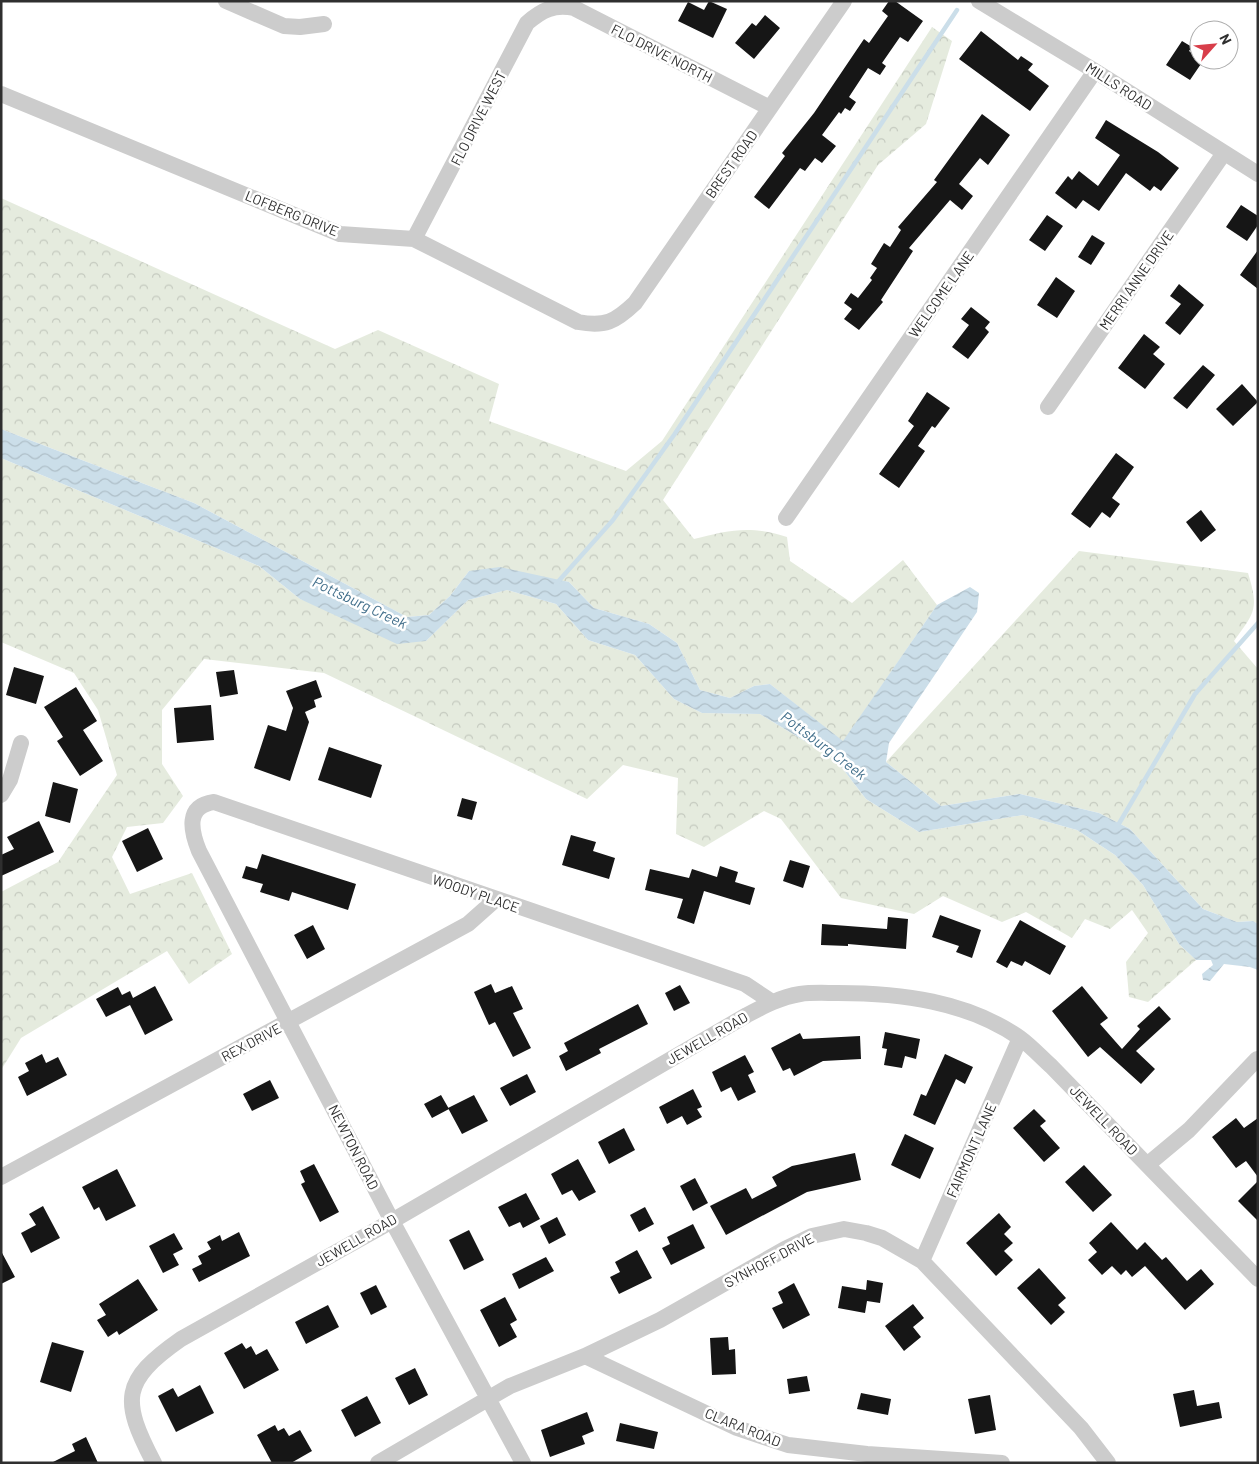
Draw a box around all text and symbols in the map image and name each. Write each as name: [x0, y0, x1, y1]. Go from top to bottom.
street label: FLO DRIVE NORTH: [609, 20, 715, 86]
north arrow: [1189, 20, 1239, 70]
text: N: [1216, 31, 1236, 47]
street label: MILLS ROAD: [1083, 58, 1155, 114]
street label: FLO DRIVE WEST: [447, 68, 509, 168]
street label: BREST ROAD: [701, 127, 761, 201]
street label: LOFBERG DRIVE: [243, 187, 341, 239]
street label: MERRI ANNE DRIVE: [1095, 227, 1177, 333]
street label: WELCOME LANE: [905, 247, 977, 341]
water label: Pottsburg Creek: [310, 572, 411, 632]
water label: Pottsburg Creek: [778, 707, 871, 783]
street label: WOODY PLACE: [430, 870, 522, 916]
street label: JEWELL ROAD: [664, 1008, 750, 1068]
street label: REX DRIVE: [218, 1019, 284, 1065]
street label: JEWELL ROAD: [1066, 1082, 1142, 1158]
street label: FAIRMONT LANE: [943, 1100, 999, 1200]
street label: NEWTON ROAD: [325, 1102, 383, 1192]
street label: JEWELL ROAD: [313, 1210, 399, 1270]
street label: SYNHOFF DRIVE: [721, 1229, 817, 1291]
street label: CLARA ROAD: [703, 1404, 783, 1450]

